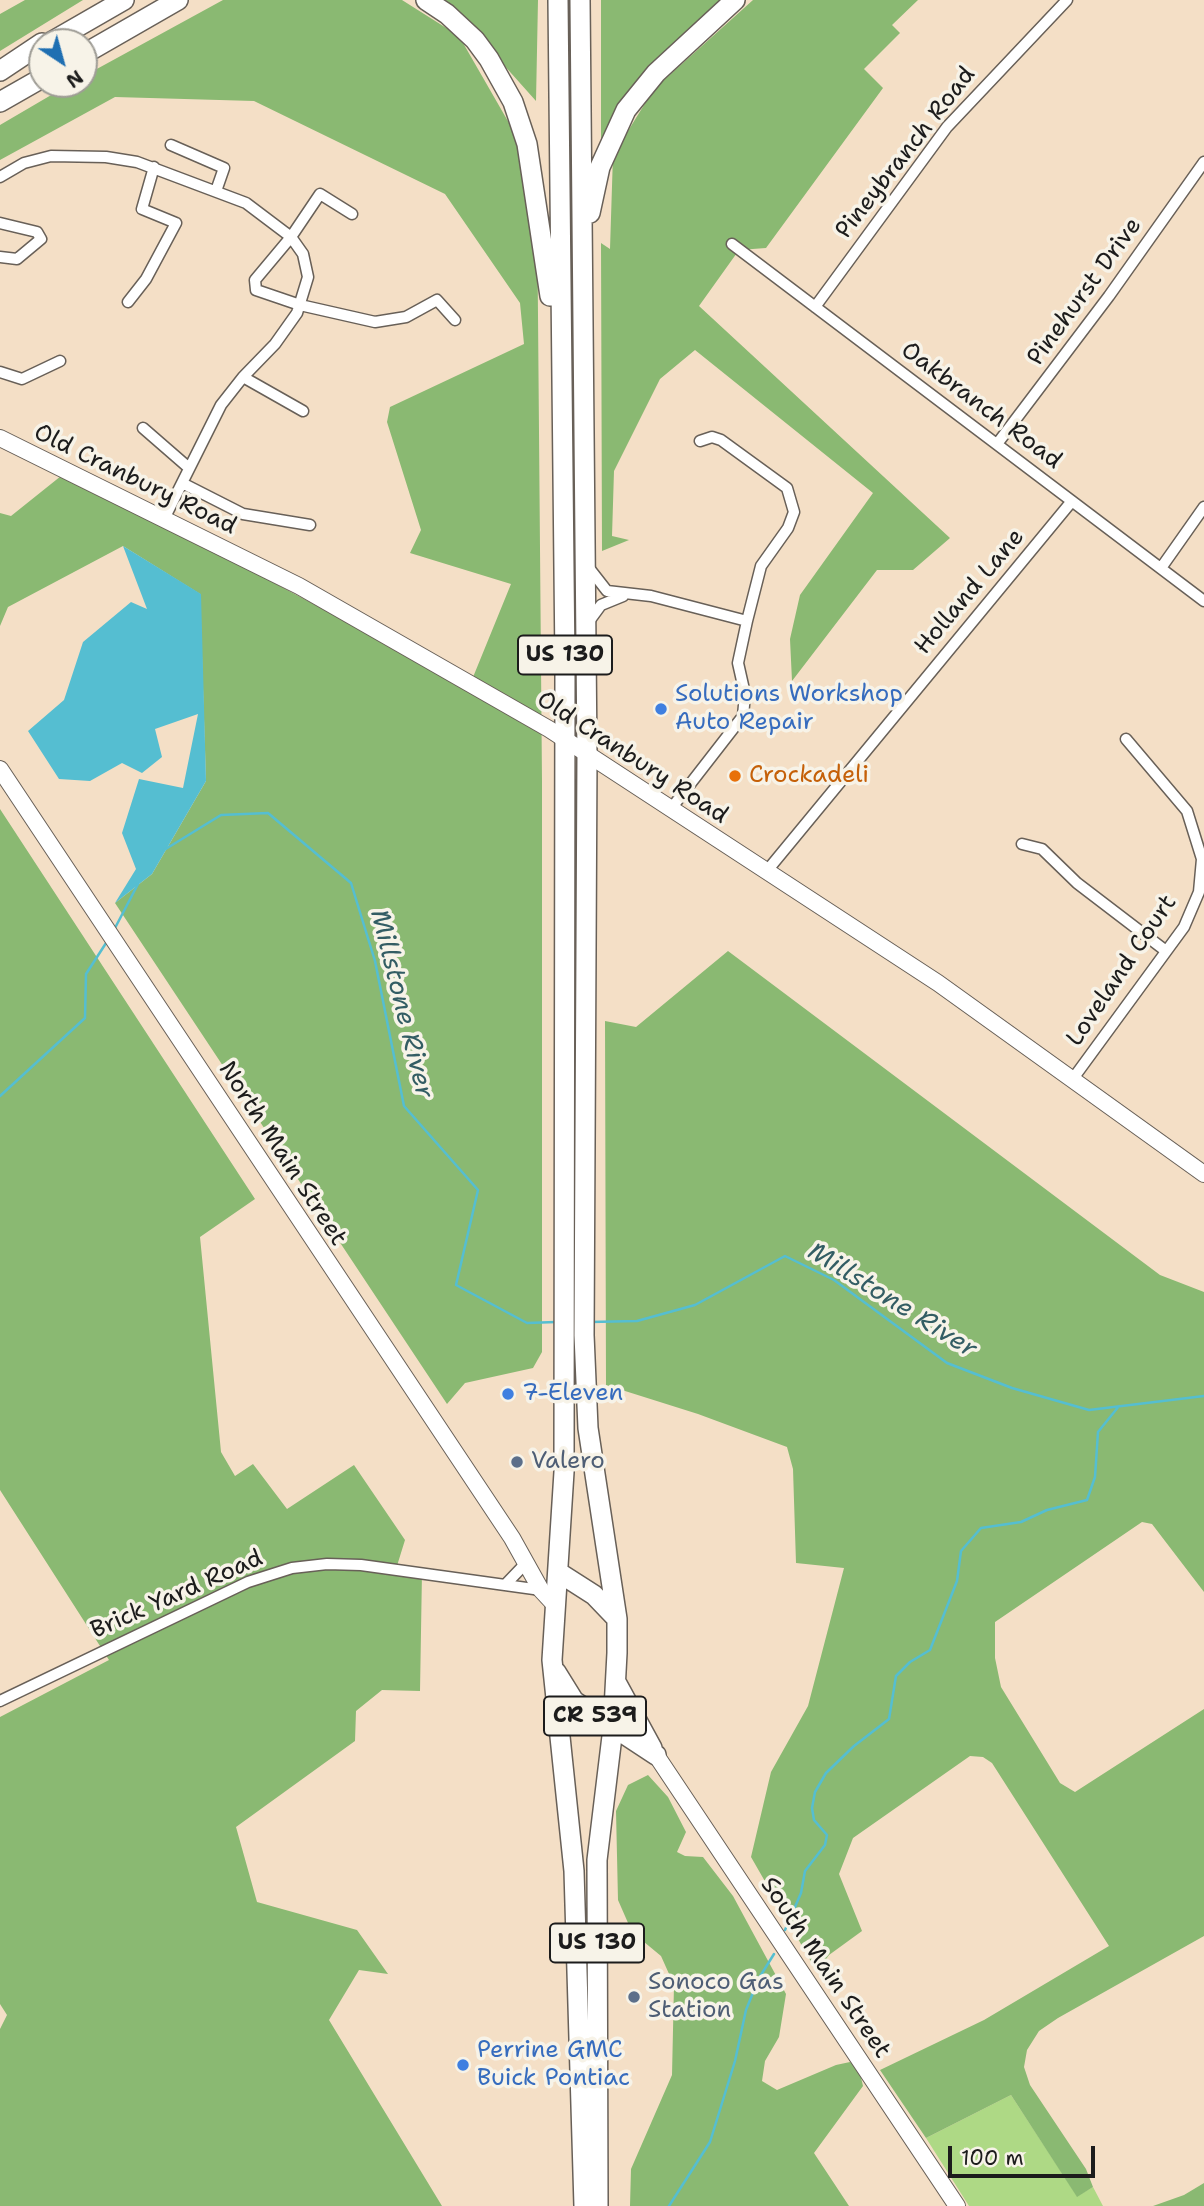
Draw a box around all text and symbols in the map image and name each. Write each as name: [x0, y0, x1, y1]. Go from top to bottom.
north arrow: [28, 28, 98, 98]
street label: Pineybranch Road: [830, 61, 982, 245]
text: N: [61, 64, 88, 93]
street label: Pinehurst Drive: [1022, 212, 1148, 372]
street label: Oakbranch Road: [895, 336, 1067, 476]
street label: Old Cranbury Road: [29, 418, 241, 542]
street label: Holland Lane: [909, 523, 1031, 661]
road number: US 130: [518, 636, 612, 674]
place label: Solutions Workshop Auto Repair: [675, 681, 903, 737]
street label: Old Cranbury Road: [531, 685, 733, 831]
marker: Solutions Workshop Auto Repair: [653, 701, 669, 717]
place label: Crockadeli: [749, 762, 869, 790]
marker: Crockadeli: [727, 768, 743, 784]
street label: Loveland Court: [1061, 890, 1183, 1052]
water label: Millstone River: [362, 906, 440, 1102]
street label: North Main Street: [212, 1056, 352, 1252]
water label: Millstone River: [802, 1236, 982, 1366]
place label: 7-Eleven: [522, 1380, 623, 1408]
marker: 7-Eleven: [500, 1386, 516, 1402]
place label: Valero: [531, 1448, 605, 1476]
marker: Valero: [509, 1454, 525, 1470]
street label: Brick Yard Road: [87, 1544, 267, 1646]
road number: CR 539: [544, 1696, 646, 1736]
street label: South Main Street: [754, 1872, 896, 2064]
road number: US 130: [550, 1924, 644, 1962]
place label: Sonoco Gas Station: [648, 1969, 784, 2025]
marker: Sonoco Gas Station: [626, 1989, 642, 2005]
place label: Perrine GMC Buick Pontiac: [477, 2037, 630, 2093]
marker: Perrine GMC Buick Pontiac: [455, 2057, 471, 2073]
scale bar: [952, 2132, 1099, 2176]
text: 100 m: [961, 2144, 1024, 2172]

